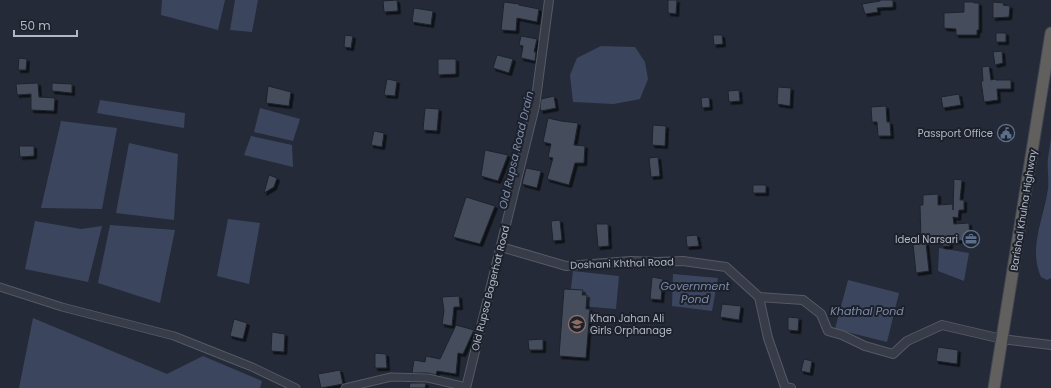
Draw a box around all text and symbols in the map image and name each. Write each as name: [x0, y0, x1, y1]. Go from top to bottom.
scale bar: [14, 12, 77, 38]
text: 50 m: [20, 17, 51, 34]
water label: Old Rupsa Road Drain: [495, 89, 537, 211]
public building icon: Passport Office: [996, 123, 1016, 143]
place label: Passport Office: [918, 126, 993, 141]
street label: Barishal Khulna Highway: [1006, 148, 1041, 272]
street label: Old Rupsa Bagerhat Road: [468, 224, 513, 352]
office icon: Ideal Narsari: [961, 229, 981, 249]
place label: Ideal Narsari: [895, 232, 958, 247]
street label: Doshani Khthal Road: [570, 254, 674, 273]
water label: Government Pond: [661, 278, 730, 307]
water label: Khathal Pond: [830, 303, 904, 319]
place label: Khan Jahan Ali Girls Orphanage: [590, 311, 672, 338]
school or university icon: Khan Jahan Ali Girls Orphanage: [567, 314, 587, 334]

